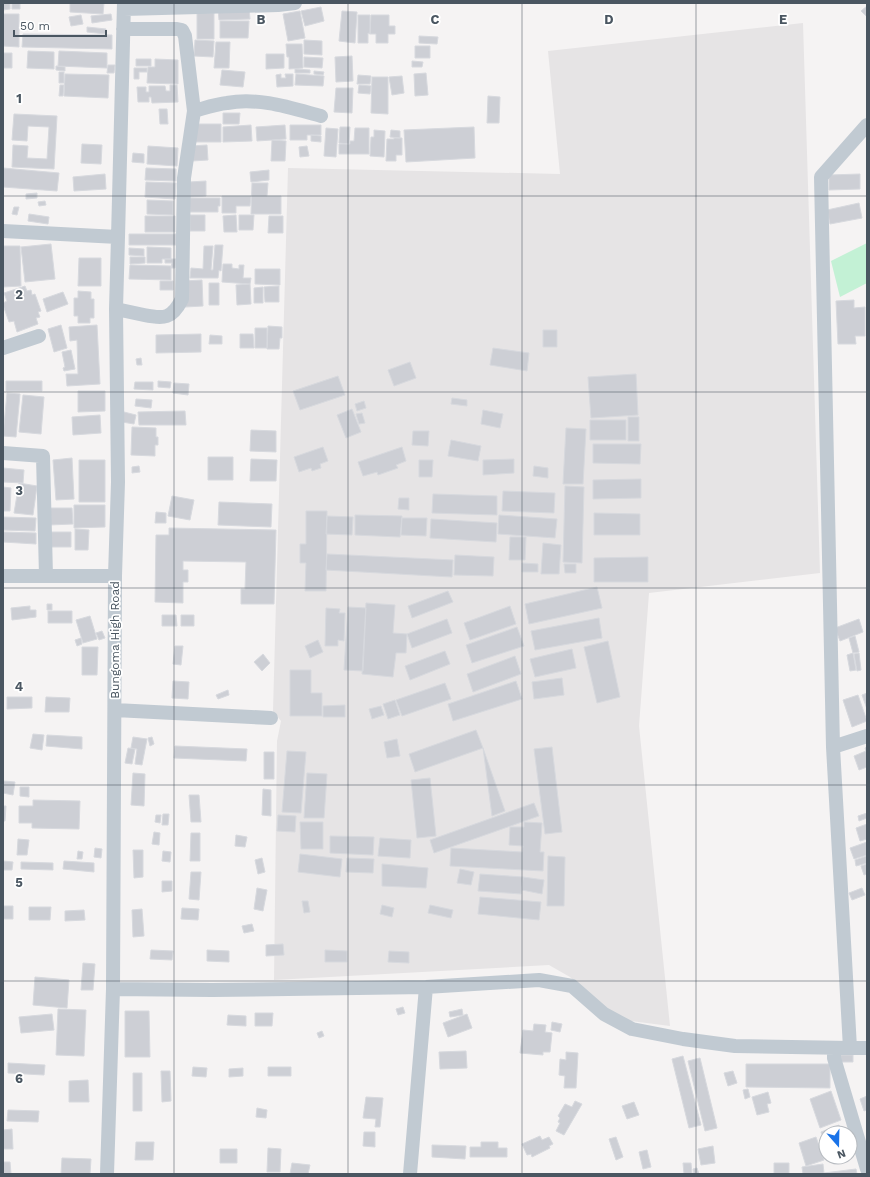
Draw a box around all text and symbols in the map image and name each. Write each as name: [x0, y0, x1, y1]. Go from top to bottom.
scale bar: [14, 12, 106, 38]
text: B: [257, 12, 266, 27]
text: C: [431, 12, 440, 27]
text: D: [604, 12, 614, 27]
text: E: [779, 12, 787, 27]
text: 50 m: [20, 19, 50, 33]
text: 1: [16, 91, 22, 106]
text: 2: [15, 287, 23, 302]
text: 3: [15, 483, 23, 498]
street label: Bungoma High Road: [108, 581, 122, 699]
text: 4: [15, 679, 24, 694]
text: 5: [15, 875, 23, 890]
text: 6: [15, 1071, 23, 1086]
north arrow: [818, 1125, 858, 1165]
text: N: [835, 1146, 847, 1161]

